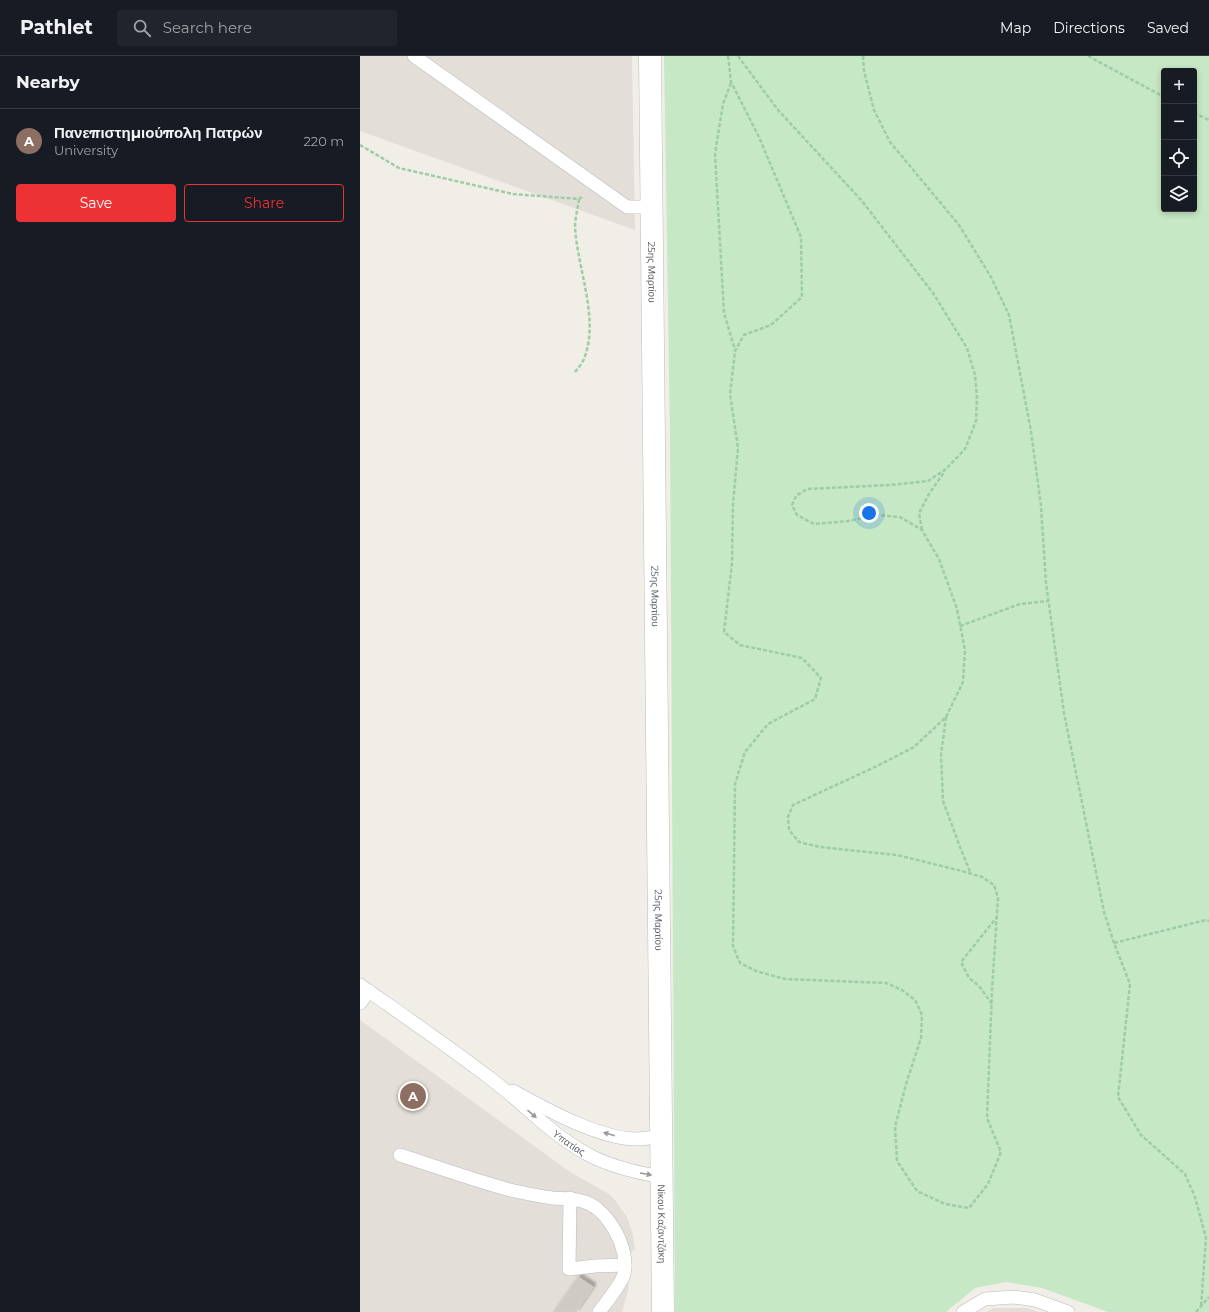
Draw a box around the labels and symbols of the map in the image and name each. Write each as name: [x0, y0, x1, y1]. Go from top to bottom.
street label: 25ης Μαρτίου: [645, 241, 659, 303]
your location: [859, 503, 879, 523]
street label: 25ης Μαρτίου: [649, 565, 662, 627]
street label: 25ης Μαρτίου: [652, 889, 666, 951]
pin: A: [400, 1081, 426, 1111]
one-way arrow: [527, 1110, 538, 1119]
street label: Υπατίας: [550, 1127, 588, 1158]
one-way arrow: [603, 1131, 615, 1137]
one-way arrow: [640, 1171, 652, 1177]
street label: Νίκου Καζαντζάκη: [655, 1184, 669, 1263]

